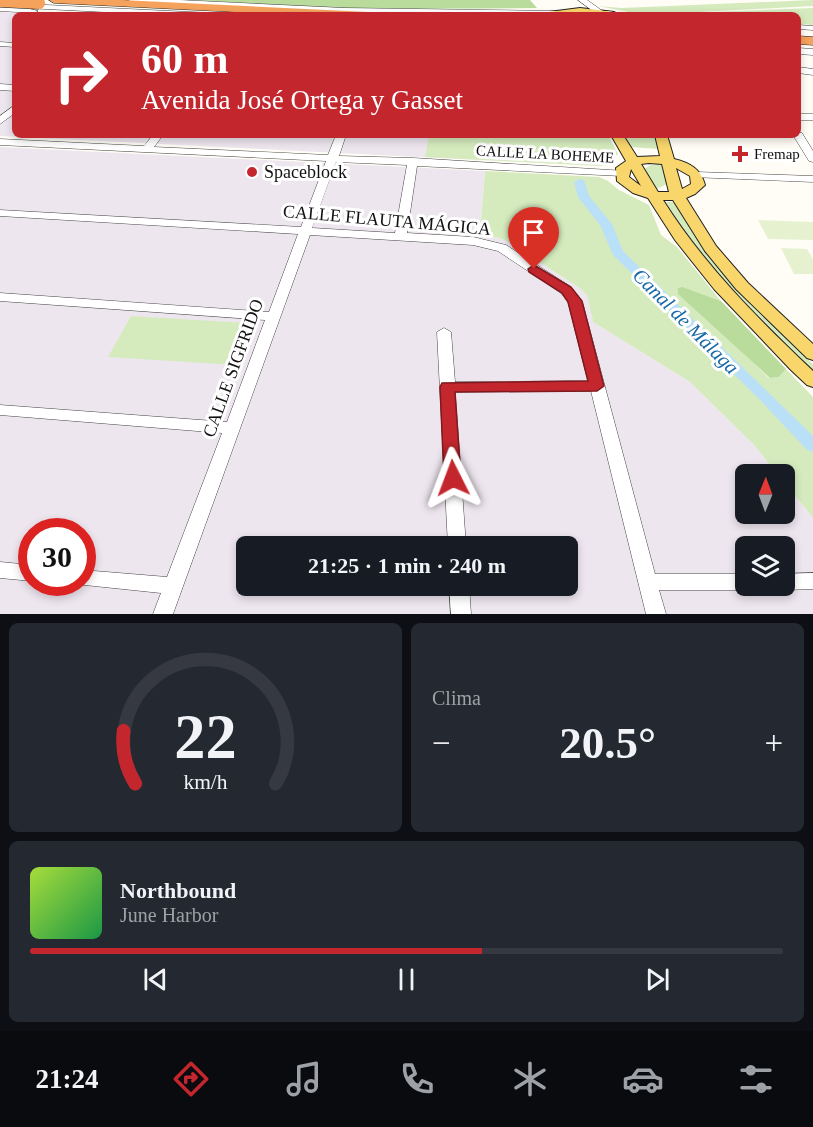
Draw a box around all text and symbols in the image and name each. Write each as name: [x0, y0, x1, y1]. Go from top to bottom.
icon: right: [42, 36, 120, 114]
text: 60 m: [141, 36, 229, 82]
text: Avenida José Ortega y Gasset: [141, 85, 463, 115]
street label: CALLE LA BOHEME: [476, 142, 614, 166]
marker: Fremap: [731, 145, 749, 163]
place label: Fremap: [754, 146, 800, 162]
place label: Spaceblock: [264, 162, 347, 182]
marker: Spaceblock: [245, 165, 259, 179]
street label: CALLE FLAUTA MÁGICA: [282, 200, 492, 239]
pin: [508, 207, 559, 269]
icon: arrive: [517, 216, 550, 249]
water label: Canal de Málaga: [628, 264, 743, 379]
street label: CALLE SIGFRIDO: [199, 296, 267, 440]
position arrow: [421, 446, 485, 510]
north arrow: [735, 464, 795, 524]
map controls: [735, 464, 795, 596]
speed limit sign: 30: [18, 518, 96, 596]
button: layers: [735, 536, 795, 596]
text: 21:25 · 1 min · 240 m: [308, 553, 506, 578]
text: Clima: [432, 687, 481, 709]
text: 22: [174, 702, 237, 771]
text: 20.5°: [559, 718, 656, 768]
text: −: [432, 725, 451, 761]
text: +: [764, 725, 783, 761]
text: km/h: [183, 771, 228, 795]
text: Northbound: [120, 878, 236, 903]
text: June Harbor: [120, 904, 218, 926]
icon: previous: [139, 963, 172, 996]
icon: pause: [390, 963, 423, 996]
icon: next: [641, 963, 674, 996]
icon: directions: [170, 1058, 212, 1100]
icon: music: [283, 1058, 325, 1100]
icon: phone: [396, 1058, 438, 1100]
icon: climate: [509, 1058, 551, 1100]
icon: car: [622, 1058, 664, 1100]
icon: filters: [735, 1058, 777, 1100]
text: 21:24: [36, 1064, 99, 1094]

